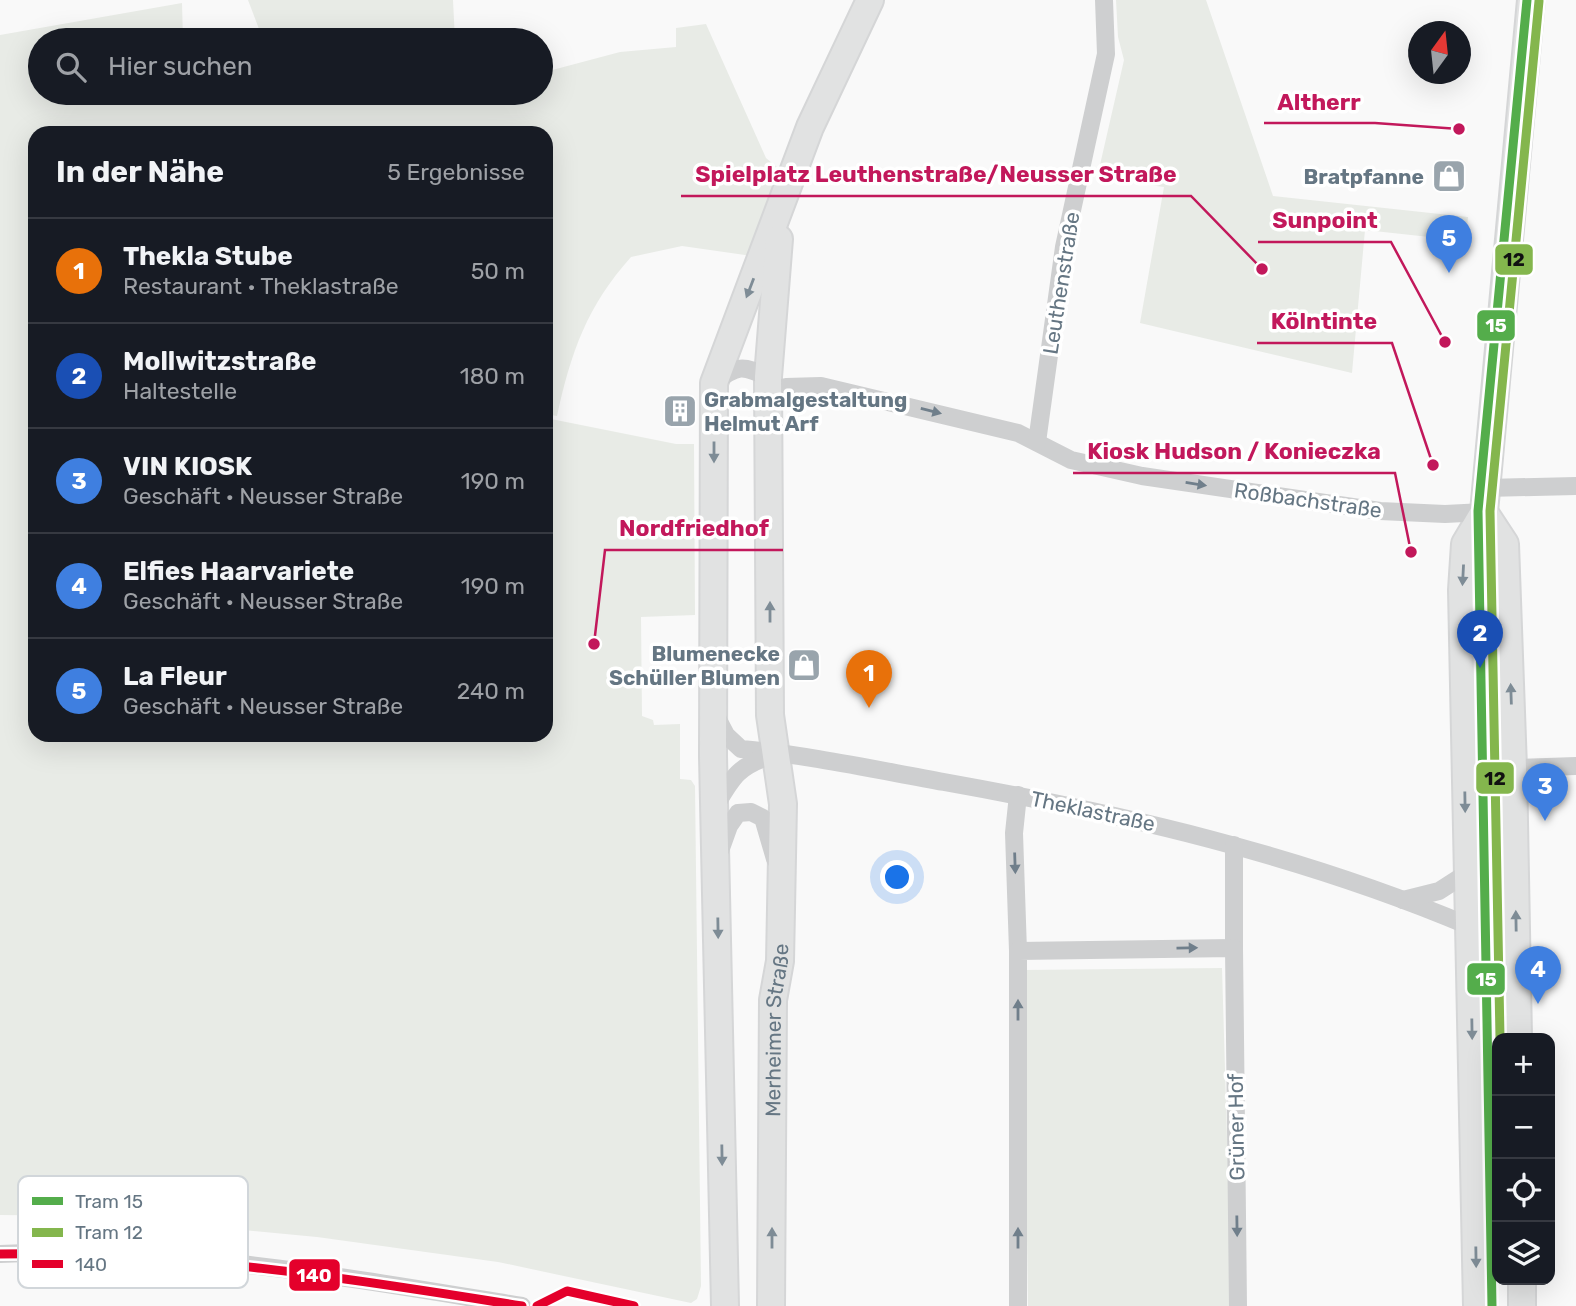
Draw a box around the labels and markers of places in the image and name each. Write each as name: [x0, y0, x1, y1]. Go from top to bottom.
callout: Altherr: [1264, 79, 1375, 123]
callout: Spielplatz Leuthenstraße/Neusser Straße: [681, 152, 1191, 196]
shop icon: Bratpfanne: [1430, 157, 1468, 195]
place label: Bratpfanne: [1304, 164, 1424, 189]
callout: Sunpoint: [1258, 198, 1391, 242]
pin: 5: [1426, 215, 1472, 273]
callout: Kölntinte: [1257, 299, 1392, 343]
place label: Grabmalgestaltung Helmut Arf: [704, 387, 907, 436]
building icon: Grabmalgestaltung Helmut Arf: [661, 392, 699, 430]
callout: Kiosk Hudson / Konieczka: [1073, 429, 1395, 473]
callout: Nordfriedhof: [605, 506, 783, 550]
pin: 2: [1457, 610, 1503, 668]
place label: Blumenecke Schüller Blumen: [609, 641, 780, 690]
shop icon: Blumenecke Schüller Blumen: [785, 646, 823, 684]
pin: 1: [846, 650, 892, 708]
pin: 3: [1522, 763, 1568, 821]
pin: 4: [1515, 946, 1561, 1004]

